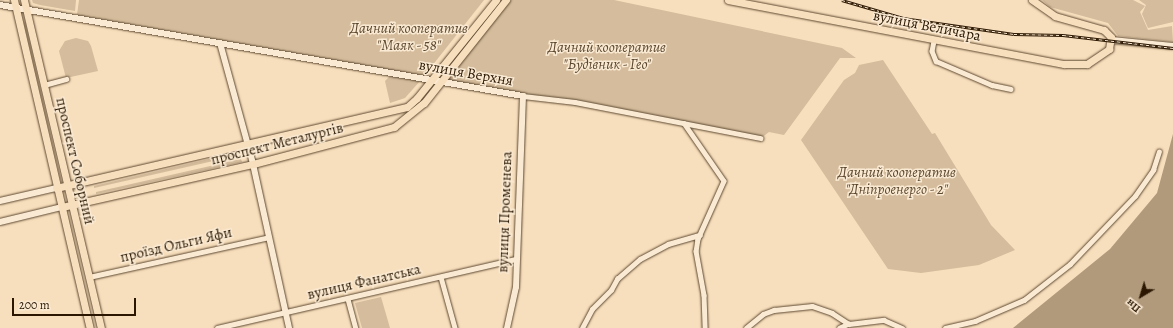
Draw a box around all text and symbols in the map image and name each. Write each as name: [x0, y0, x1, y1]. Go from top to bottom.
street label: вулиця Величара: [872, 7, 982, 45]
park label: Дачний кооператив "Маяк - 58": [350, 19, 468, 54]
park label: Дачний кооператив "Будівник - Гео": [548, 38, 666, 73]
street label: вулиця Верхня: [418, 56, 514, 90]
street label: проспект Соборний: [52, 96, 98, 226]
street label: проспект Металургів: [209, 119, 345, 169]
street label: вулиця Променева: [494, 151, 516, 273]
park label: Дачний кооператив "Дніпроенерго - 2": [838, 163, 956, 198]
street label: проїзд Ольги Яфи: [118, 223, 234, 267]
street label: вулиця Фанатська: [305, 260, 423, 304]
north arrow: [1121, 276, 1161, 316]
scale bar: [14, 290, 138, 316]
text: Пн: [1123, 296, 1144, 316]
text: 200 m: [19, 297, 50, 313]

